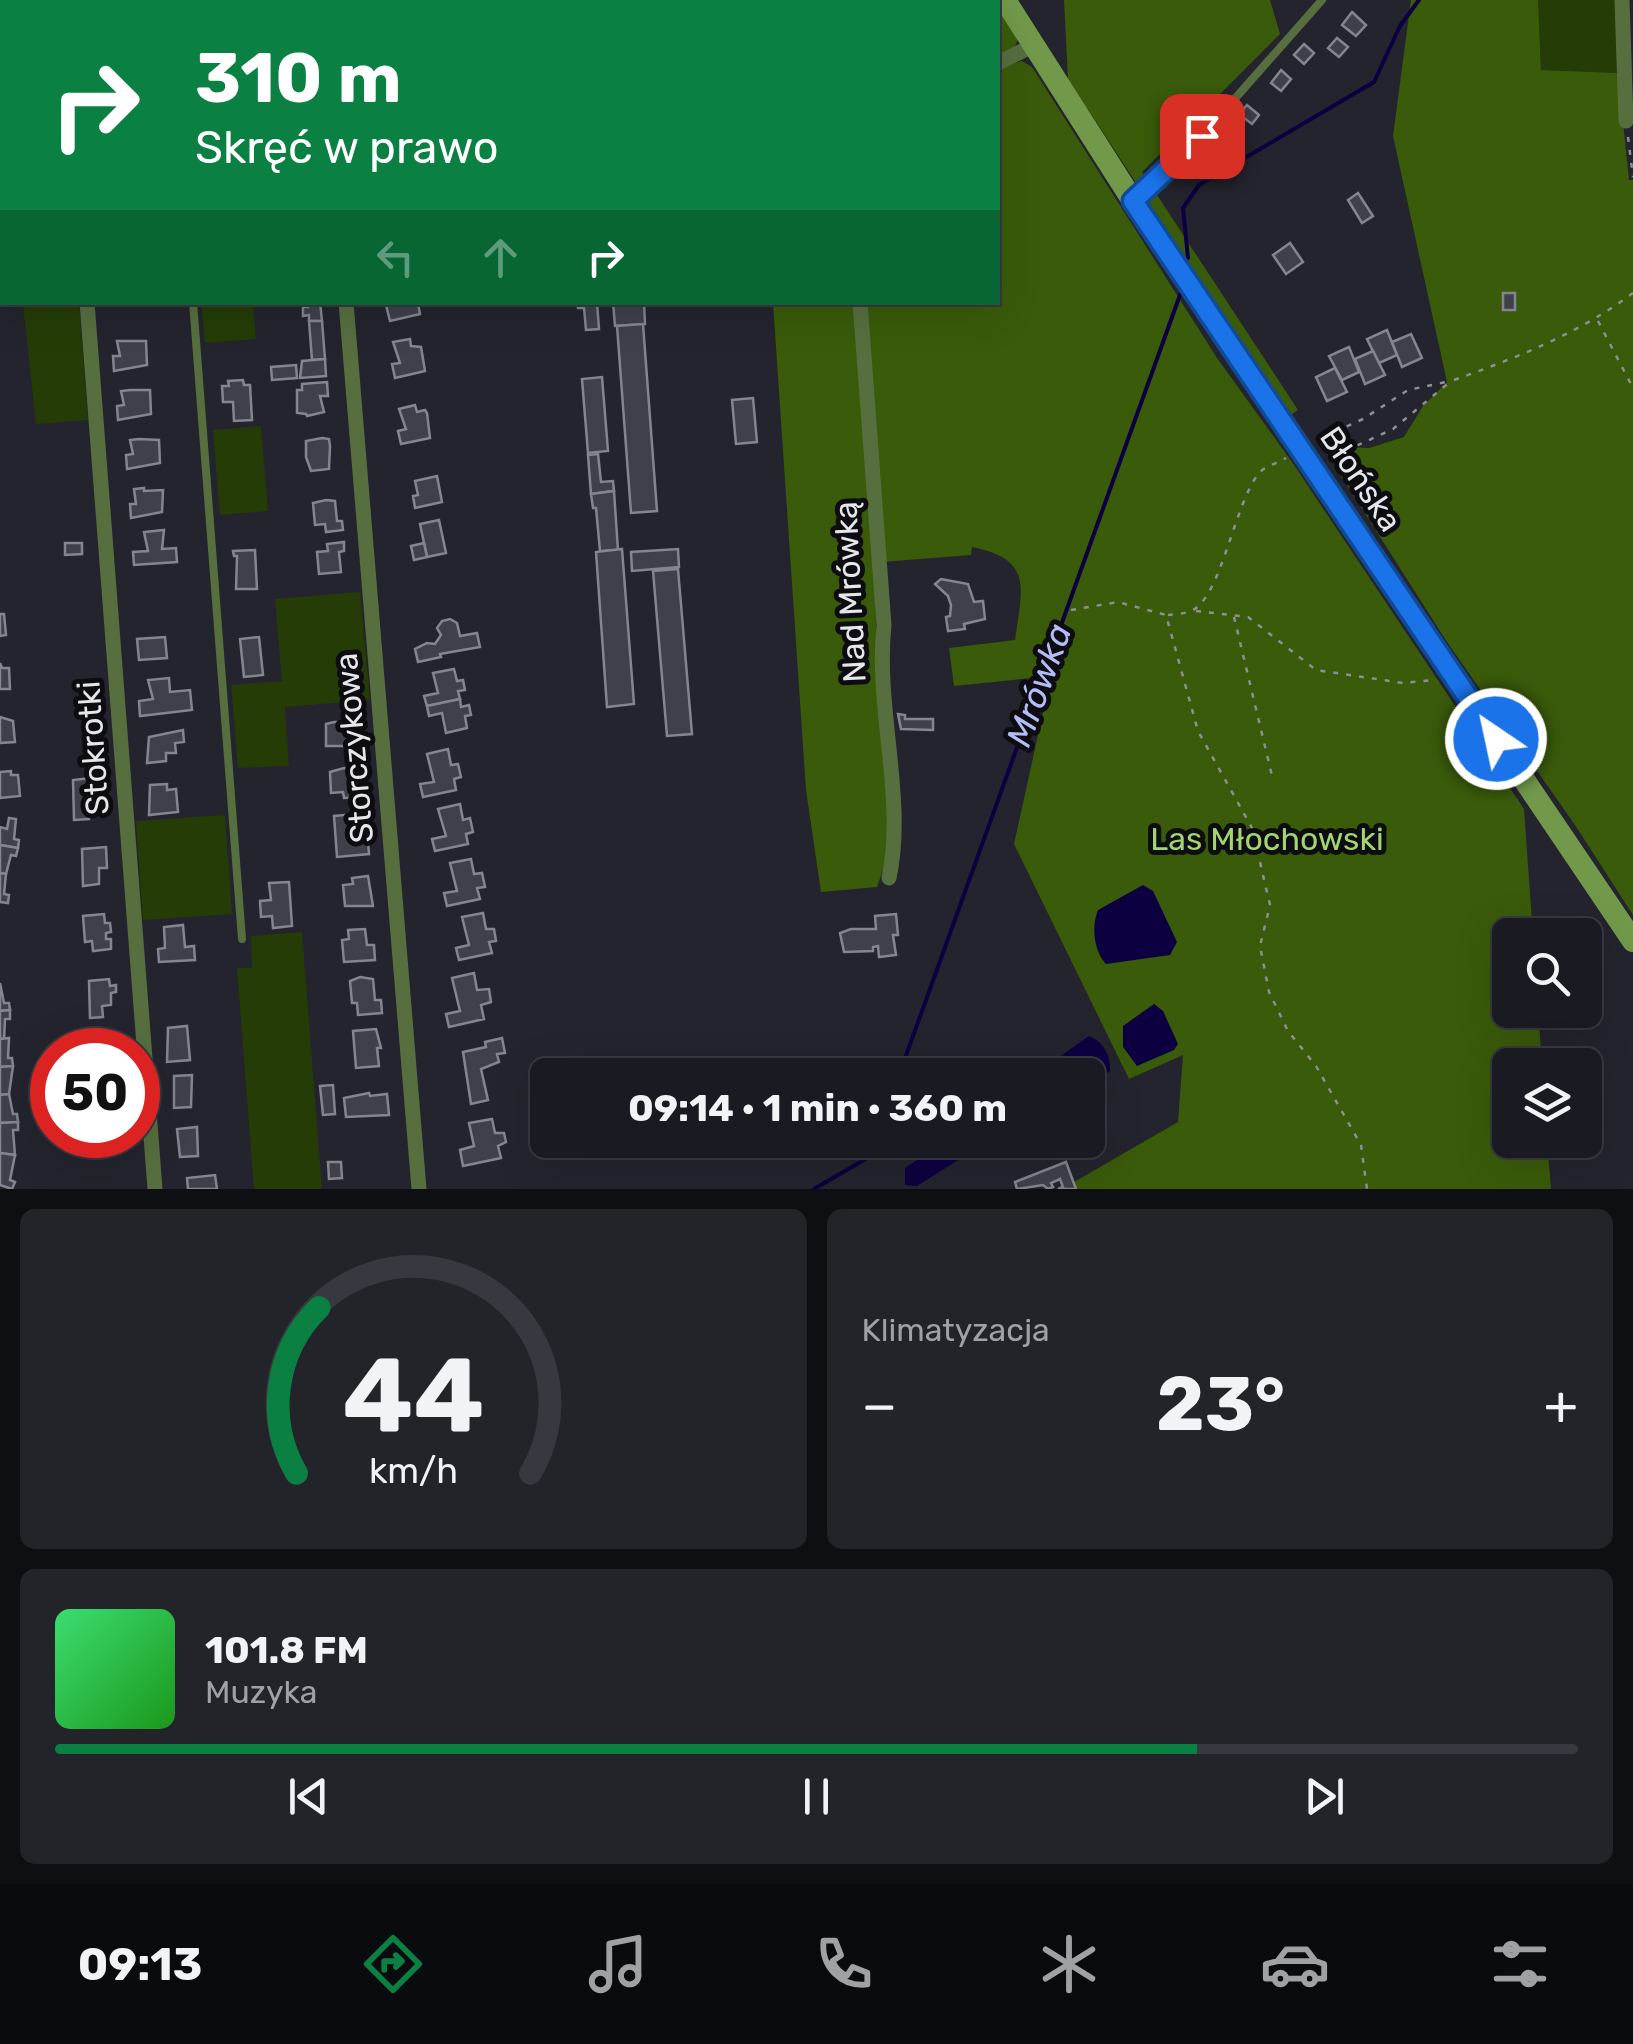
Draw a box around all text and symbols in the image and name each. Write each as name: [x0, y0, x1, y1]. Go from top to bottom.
text: 310 m: [195, 37, 402, 120]
icon: right: [30, 40, 160, 170]
pin: [1160, 94, 1245, 179]
icon: arrive: [1175, 109, 1230, 164]
text: Skręć w prawo: [195, 121, 499, 174]
icon: left: [368, 230, 423, 285]
icon: ahead: [473, 230, 528, 285]
icon: right: [578, 230, 633, 285]
street label: Błońska: [1312, 419, 1410, 539]
street label: Nad Mrówką: [826, 500, 874, 684]
water label: Mrówka: [998, 618, 1080, 752]
street label: Storczykowa: [327, 651, 381, 845]
street label: Stokrotki: [69, 680, 117, 816]
position arrow: [1444, 687, 1548, 791]
park label: Las Młochowski: [1150, 820, 1384, 858]
map controls: [1492, 918, 1602, 1158]
button: search: [1492, 918, 1602, 1028]
speed limit sign: 50: [30, 1028, 160, 1158]
button: layers: [1492, 1048, 1602, 1158]
text: 09:14 · 1 min · 360 m: [628, 1085, 1007, 1131]
text: Klimatyzacja: [862, 1311, 1050, 1349]
text: 44: [342, 1334, 484, 1457]
text: 23°: [1156, 1360, 1285, 1449]
text: −: [862, 1373, 897, 1438]
text: +: [1544, 1373, 1578, 1438]
text: km/h: [369, 1450, 458, 1492]
text: 101.8 FM: [205, 1627, 368, 1673]
text: Muzyka: [205, 1673, 317, 1711]
icon: previous: [281, 1769, 336, 1824]
icon: pause: [789, 1769, 844, 1824]
icon: next: [1297, 1769, 1352, 1824]
icon: directions: [358, 1929, 428, 1999]
icon: music: [583, 1929, 653, 1999]
icon: phone: [809, 1929, 879, 1999]
icon: climate: [1034, 1929, 1104, 1999]
icon: car: [1260, 1929, 1330, 1999]
icon: filters: [1485, 1929, 1555, 1999]
text: 09:13: [78, 1938, 202, 1991]

